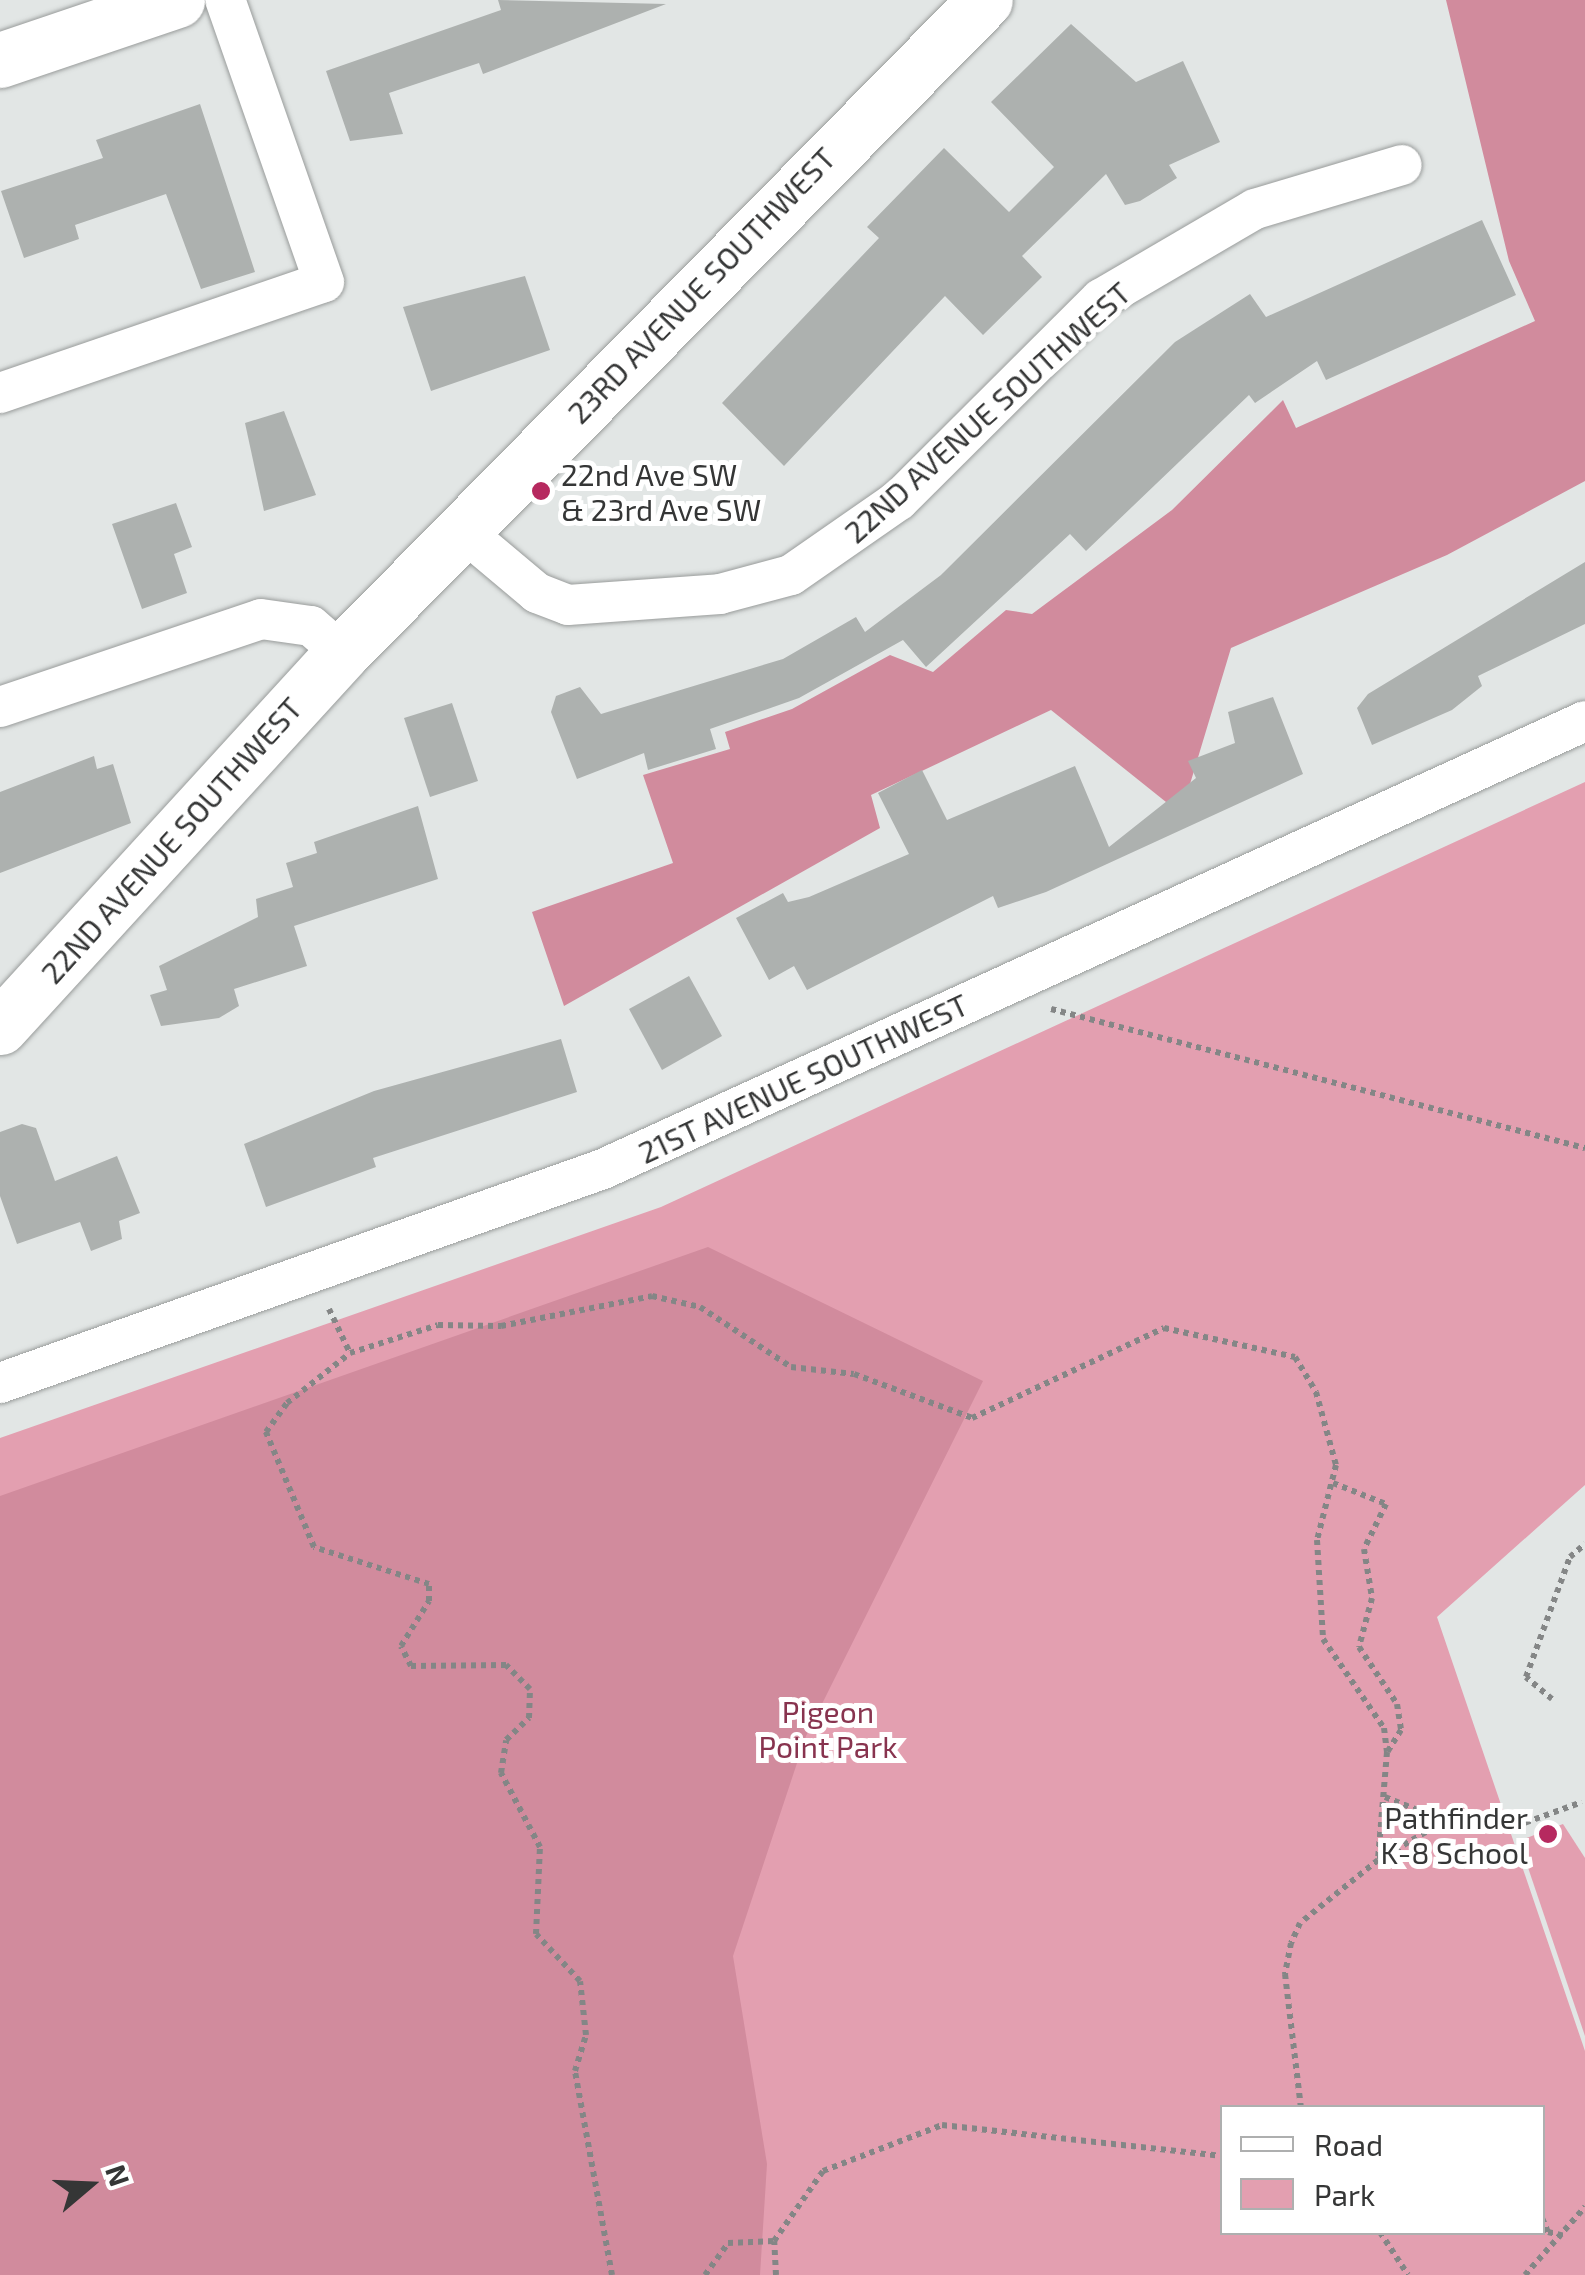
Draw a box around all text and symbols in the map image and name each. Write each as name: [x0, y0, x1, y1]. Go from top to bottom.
street label: 23RD AVENUE SOUTHWEST: [560, 139, 842, 431]
street label: 22ND AVENUE SOUTHWEST: [836, 274, 1138, 550]
place label: 22nd Ave SW & 23rd Ave SW: [561, 456, 762, 526]
marker: 22nd Ave SW & 23rd Ave SW: [530, 480, 552, 502]
street label: 22ND AVENUE SOUTHWEST: [33, 689, 309, 991]
street label: 21ST AVENUE SOUTHWEST: [632, 985, 974, 1171]
park label: Pigeon Point Park: [759, 1693, 897, 1764]
place label: Pathfinder K-8 School: [1381, 1799, 1528, 1870]
marker: Pathfinder K-8 School: [1537, 1823, 1559, 1845]
legend: [1220, 2105, 1545, 2235]
text: Road: [1314, 2126, 1383, 2162]
north arrow: [40, 2135, 140, 2235]
text: N: [99, 2160, 138, 2190]
text: Park: [1314, 2176, 1375, 2212]

